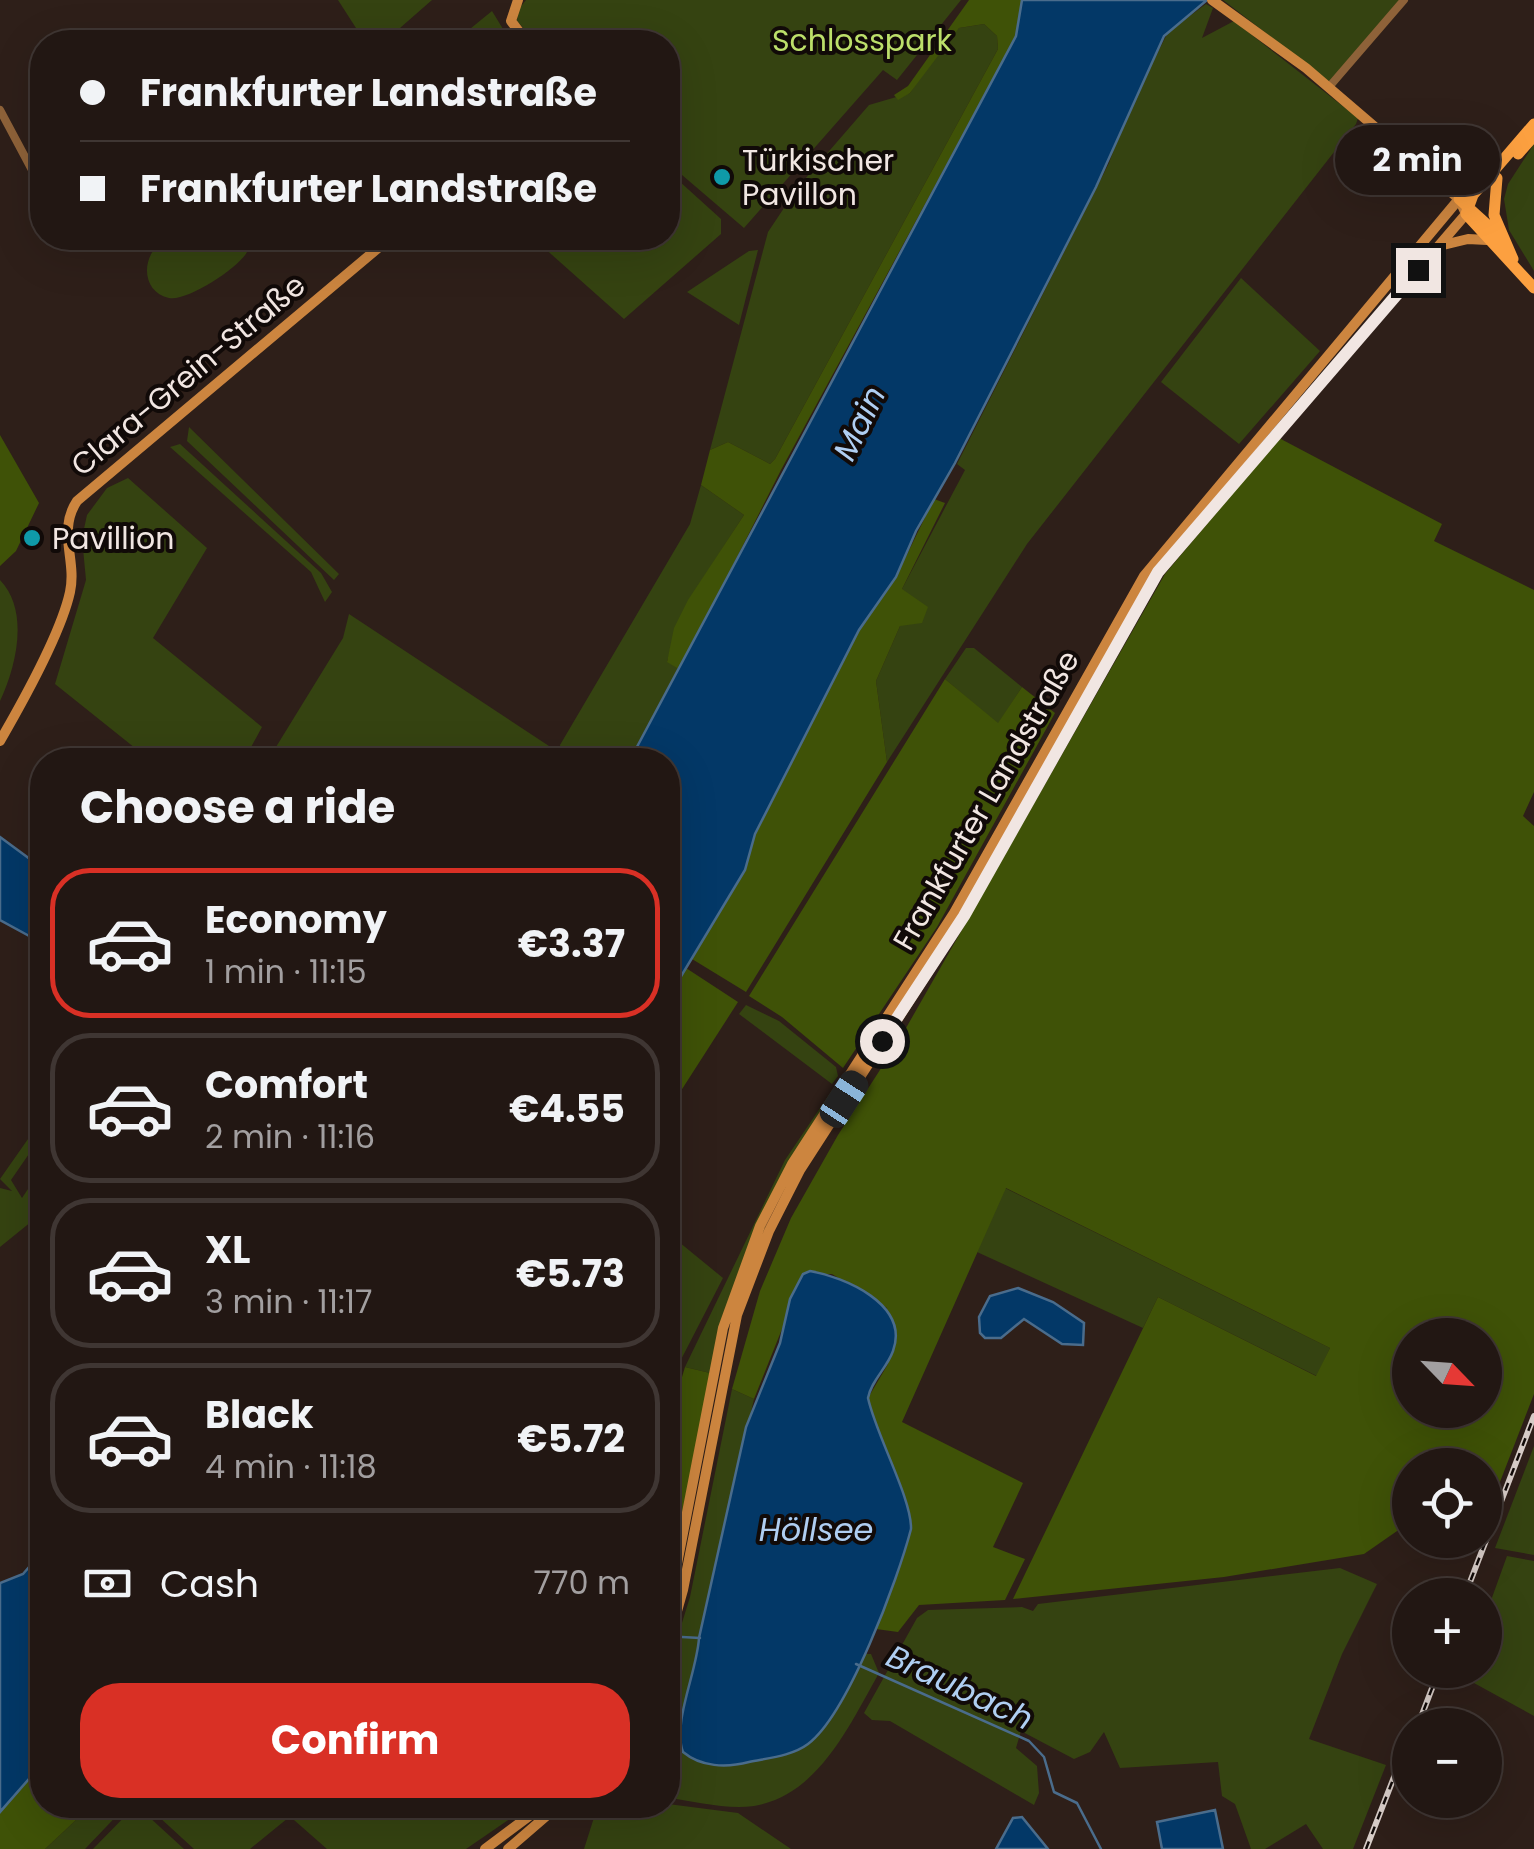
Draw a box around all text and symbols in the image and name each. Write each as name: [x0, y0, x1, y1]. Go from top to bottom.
park label: Schlosspark: [772, 19, 953, 62]
text: Frankfurter Landstraße: [140, 66, 597, 119]
callout: 2 min: [1336, 125, 1500, 195]
text: 2 min: [1373, 137, 1462, 182]
place label: Türkischer Pavillon: [742, 139, 894, 216]
text: Frankfurter Landstraße: [140, 162, 597, 215]
marker: Türkischer Pavillon: [711, 166, 733, 188]
route end: [1396, 248, 1441, 293]
street label: Clara-Grein-Straße: [62, 264, 314, 486]
water label: Main: [822, 378, 896, 468]
place label: Pavillion: [52, 517, 174, 560]
marker: Pavillion: [21, 527, 43, 549]
street label: Frankfurter Landstraße: [882, 642, 1090, 958]
text: Choose a ride: [80, 776, 395, 839]
text: Economy: [205, 893, 387, 946]
icon: car: [85, 898, 175, 988]
text: €3.37: [518, 917, 625, 970]
text: 1 min · 11:15: [205, 949, 367, 994]
route start: [860, 1019, 905, 1064]
text: Comfort: [205, 1058, 368, 1111]
icon: car: [85, 1063, 175, 1153]
car: [815, 1066, 873, 1132]
text: €4.55: [509, 1082, 625, 1135]
text: 2 min · 11:16: [205, 1114, 375, 1159]
text: XL: [205, 1223, 250, 1276]
icon: car: [85, 1228, 175, 1318]
text: €5.73: [516, 1247, 625, 1300]
text: 3 min · 11:17: [205, 1279, 373, 1324]
north arrow: [1392, 1318, 1502, 1428]
map controls: [1392, 1318, 1502, 1818]
text: Black: [205, 1388, 314, 1441]
icon: car: [85, 1393, 175, 1483]
text: €5.72: [517, 1412, 625, 1465]
text: 4 min · 11:18: [205, 1444, 377, 1489]
button: locate: [1392, 1448, 1502, 1558]
water label: Höllsee: [759, 1507, 873, 1552]
icon: cash: [80, 1556, 135, 1611]
text: Cash: [160, 1557, 259, 1610]
text: 770 m: [533, 1560, 630, 1605]
button: +: [1392, 1578, 1502, 1688]
water label: Braubach: [879, 1633, 1041, 1741]
button: Confirm: [80, 1683, 630, 1798]
button: −: [1392, 1708, 1502, 1818]

